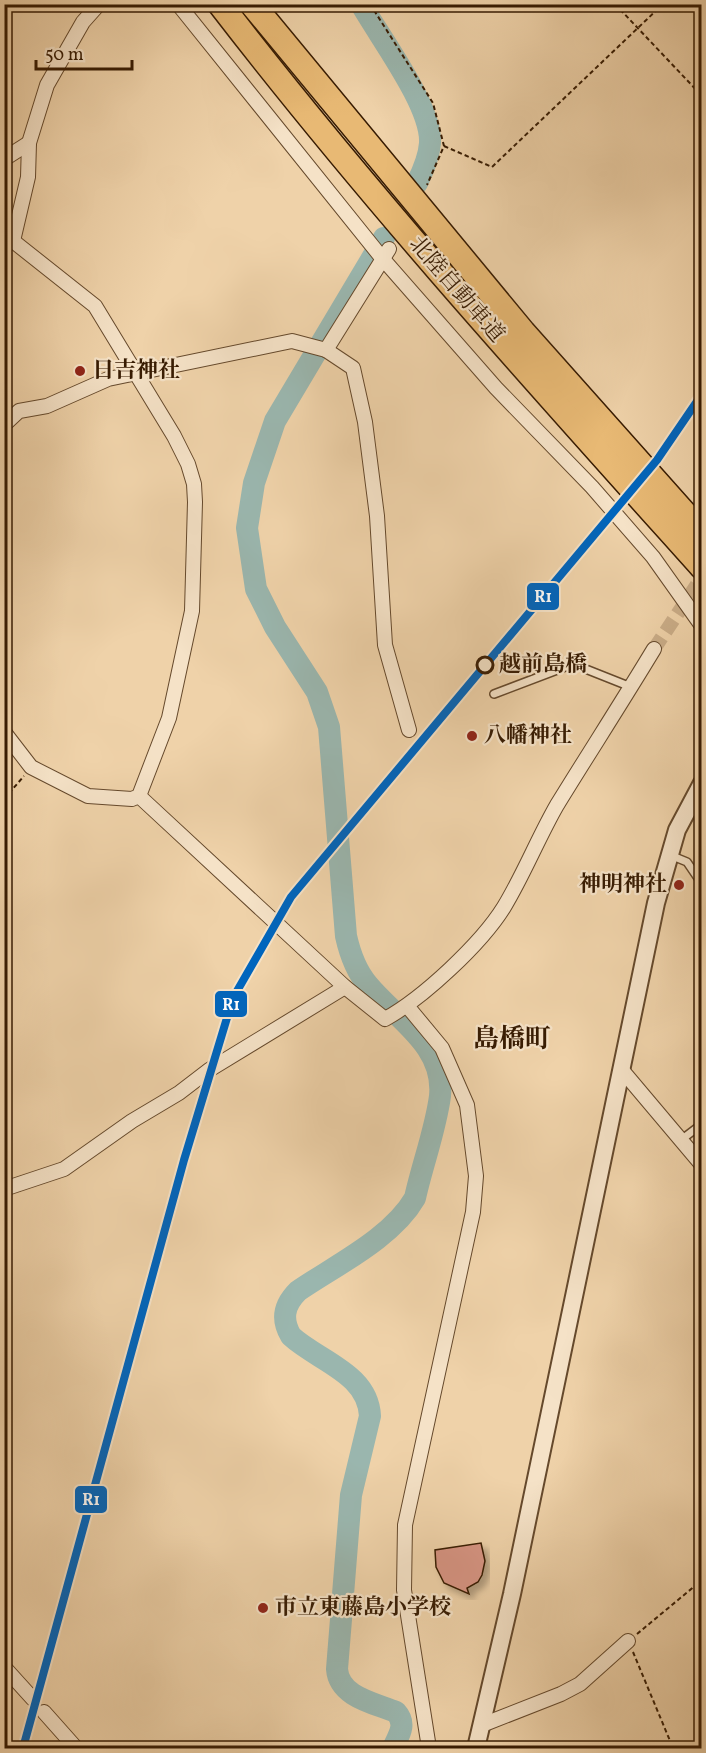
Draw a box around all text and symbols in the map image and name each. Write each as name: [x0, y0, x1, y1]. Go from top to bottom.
scale bar: [36, 33, 132, 71]
text: 50 m: [45, 43, 84, 68]
street label: 北陸自動車道: [401, 230, 511, 350]
place label: 日吉神社: [92, 356, 180, 387]
marker: 日吉神社: [73, 364, 87, 378]
line badge: R1: [526, 582, 560, 611]
text: R1: [534, 587, 552, 609]
place label: 越前島橋: [499, 650, 587, 681]
marker: 越前島橋: [476, 656, 494, 674]
place label: 八幡神社: [484, 721, 572, 752]
marker: 八幡神社: [465, 729, 479, 743]
place label: 神明神社: [579, 870, 667, 901]
marker: 神明神社: [672, 878, 686, 892]
line badge: R1: [214, 990, 248, 1018]
text: R1: [222, 995, 240, 1017]
district label: 島橋町: [473, 1022, 551, 1058]
line badge: R1: [74, 1485, 108, 1514]
text: R1: [82, 1490, 100, 1512]
place label: 市立東藤島小学校: [275, 1593, 451, 1624]
marker: 市立東藤島小学校: [256, 1601, 270, 1615]

